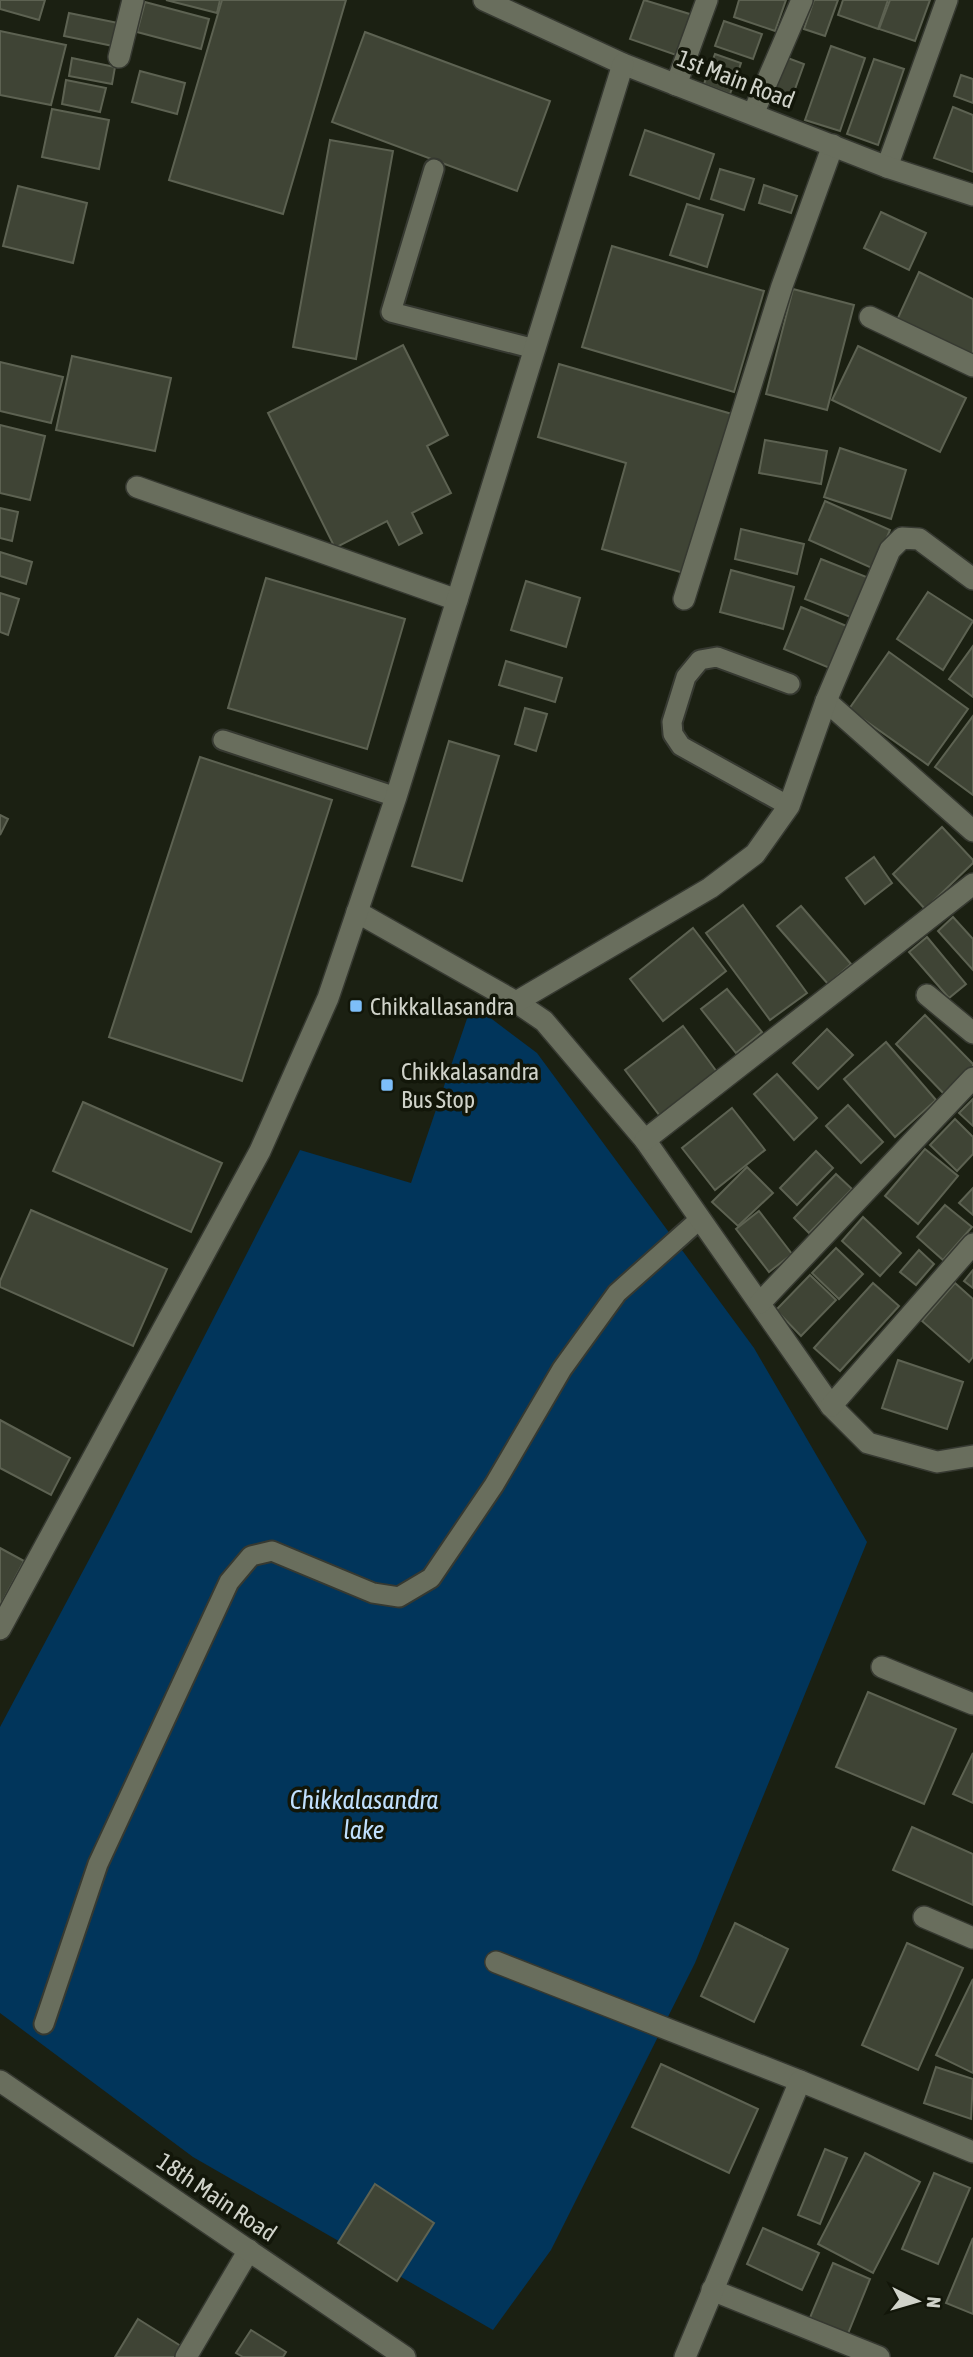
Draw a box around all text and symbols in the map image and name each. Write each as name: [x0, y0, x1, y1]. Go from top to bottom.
street label: 1st Main Road: [674, 44, 798, 114]
place label: Chikkallasandra: [370, 993, 515, 1020]
marker: Chikkallasandra: [348, 998, 364, 1014]
place label: Chikkalasandra Bus Stop: [401, 1058, 539, 1113]
marker: Chikkalasandra Bus Stop: [379, 1077, 395, 1093]
water label: Chikkalasandra lake: [290, 1785, 438, 1845]
street label: 18th Main Road: [152, 2147, 282, 2247]
north arrow: [882, 2266, 952, 2336]
text: N: [922, 2296, 945, 2309]

